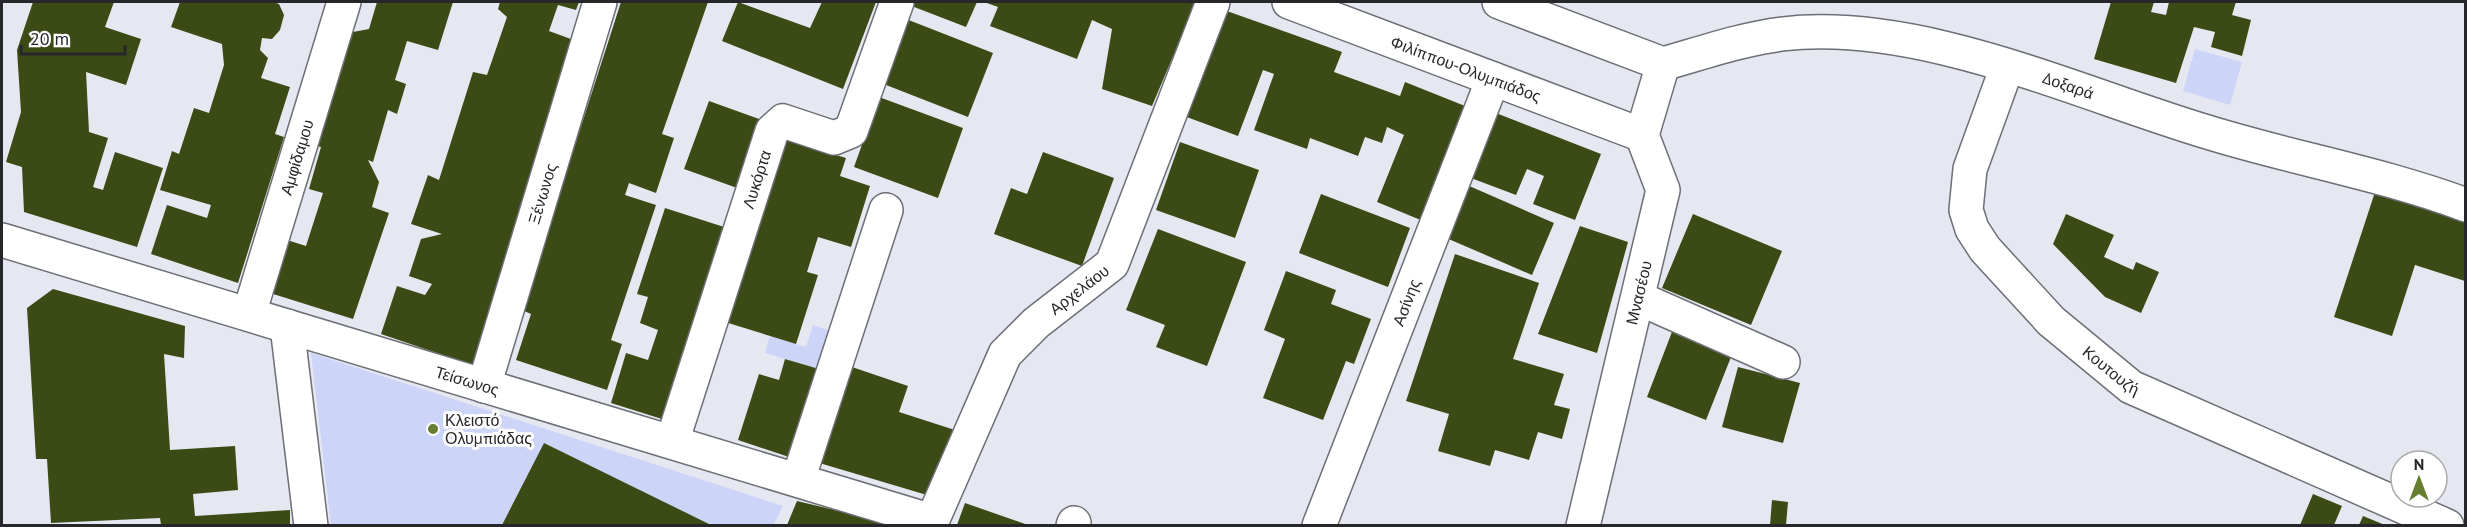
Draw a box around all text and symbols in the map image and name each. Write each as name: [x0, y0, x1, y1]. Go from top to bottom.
scale bar: [21, 18, 124, 56]
text: 20 m: [30, 27, 69, 50]
street label: Φιλίππου-Ολυμπιάδος: [1388, 31, 1544, 106]
street label: Δοξαρά: [2040, 67, 2096, 103]
street label: Αμφίδαμου: [276, 117, 318, 197]
street label: Λυκόρτα: [738, 147, 775, 211]
street label: Ξένωνος: [523, 160, 561, 226]
street label: Μνασέου: [1621, 258, 1656, 327]
street label: Αρχελάου: [1045, 260, 1113, 319]
street label: Ασίνης: [1388, 276, 1424, 329]
street label: Κουτουζή: [2079, 341, 2142, 399]
street label: Τείσωνος: [433, 361, 502, 400]
place label: Κλειστό Ολυμπιάδας: [445, 410, 532, 448]
marker: Κλειστό Ολυμπιάδας: [426, 422, 440, 436]
north arrow: [2389, 449, 2449, 509]
text: N: [2414, 454, 2424, 474]

